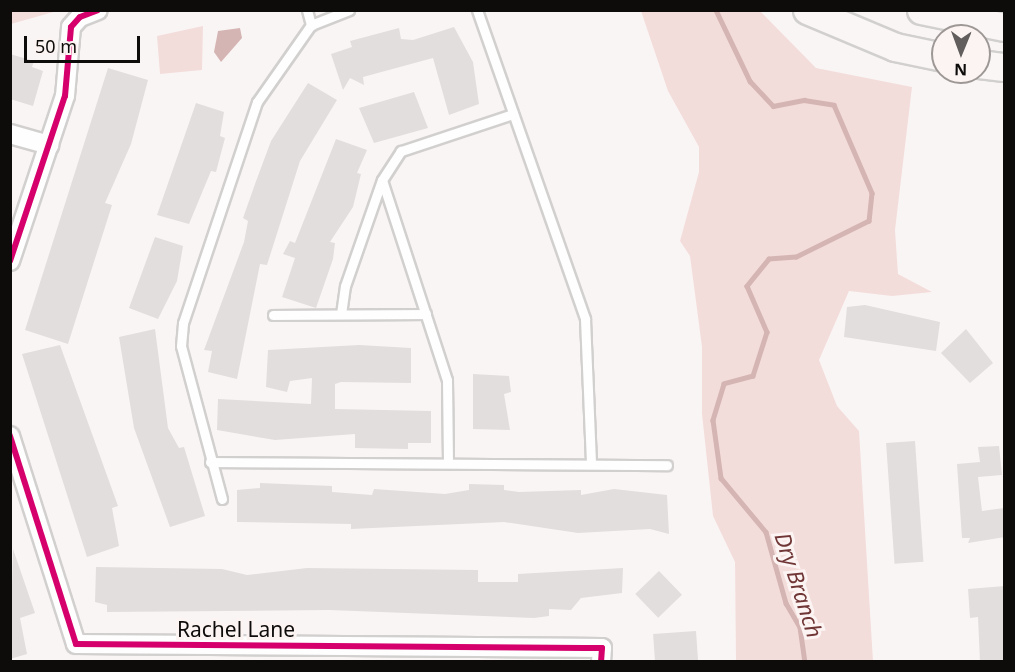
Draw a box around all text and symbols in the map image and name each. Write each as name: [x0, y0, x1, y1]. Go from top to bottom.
scale bar: [27, 24, 142, 62]
north arrow: [931, 24, 991, 84]
text: 50 m: [35, 34, 77, 58]
text: N: [954, 59, 967, 81]
water label: Dry Branch: [770, 529, 828, 641]
street label: Rachel Lane: [177, 616, 295, 642]

